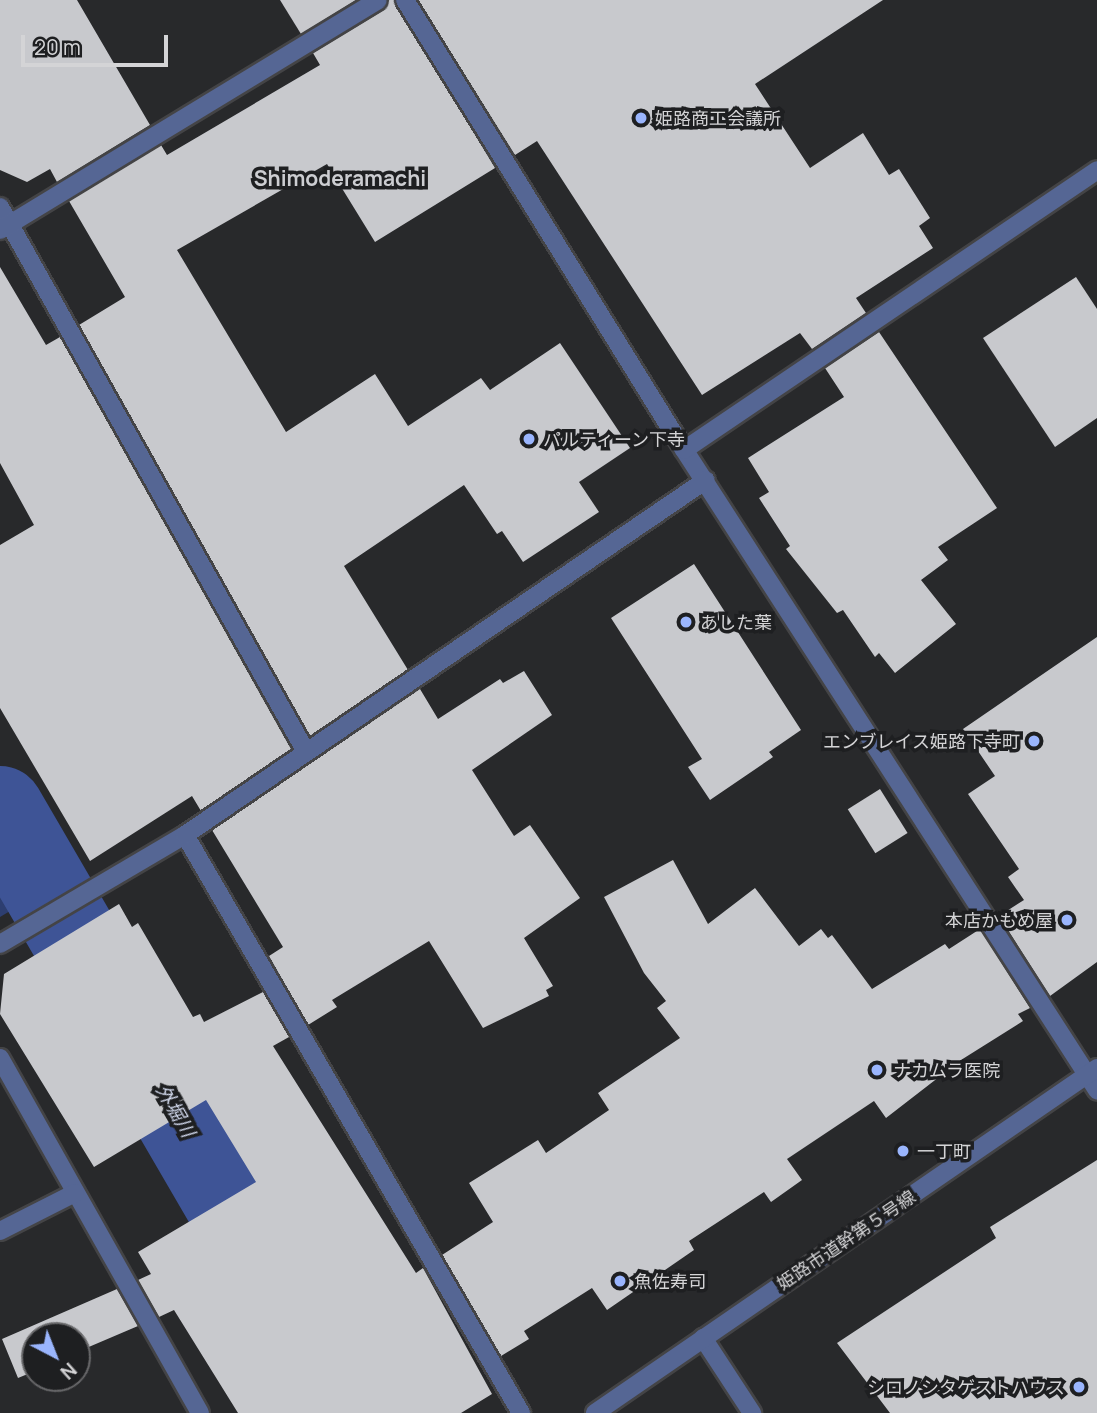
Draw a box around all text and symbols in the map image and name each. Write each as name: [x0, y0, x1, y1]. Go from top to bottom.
scale bar: [24, 21, 172, 65]
text: 20 m: [34, 33, 81, 61]
place label: 姫路商工会議所: [655, 107, 781, 129]
marker: 姫路商工会議所: [633, 110, 649, 126]
district label: Shimoderamachi: [254, 165, 426, 191]
place label: パルティーン下寺: [543, 428, 687, 450]
marker: パルティーン下寺: [521, 431, 537, 447]
place label: あした葉: [700, 611, 772, 633]
marker: あした葉: [678, 614, 694, 630]
place label: エンブレイス姫路下寺町: [822, 730, 1020, 752]
marker: エンブレイス姫路下寺町: [1026, 733, 1042, 749]
place label: 本店かもめ屋: [945, 909, 1053, 931]
marker: 本店かもめ屋: [1059, 912, 1075, 928]
place label: ナカムラ医院: [893, 1059, 1001, 1081]
marker: ナカムラ医院: [867, 1060, 887, 1080]
water label: 外堀川: [151, 1081, 199, 1141]
place label: 一丁町: [917, 1140, 971, 1162]
marker: 一丁町: [895, 1143, 911, 1159]
street label: 姫路市道幹第５号線: [773, 1186, 919, 1294]
place label: 魚佐寿司: [634, 1270, 706, 1292]
marker: 魚佐寿司: [612, 1273, 628, 1289]
north arrow: [21, 1322, 91, 1392]
text: N: [55, 1357, 82, 1385]
place label: シロノシタゲストハウス: [867, 1376, 1065, 1398]
marker: シロノシタゲストハウス: [1071, 1379, 1087, 1395]

